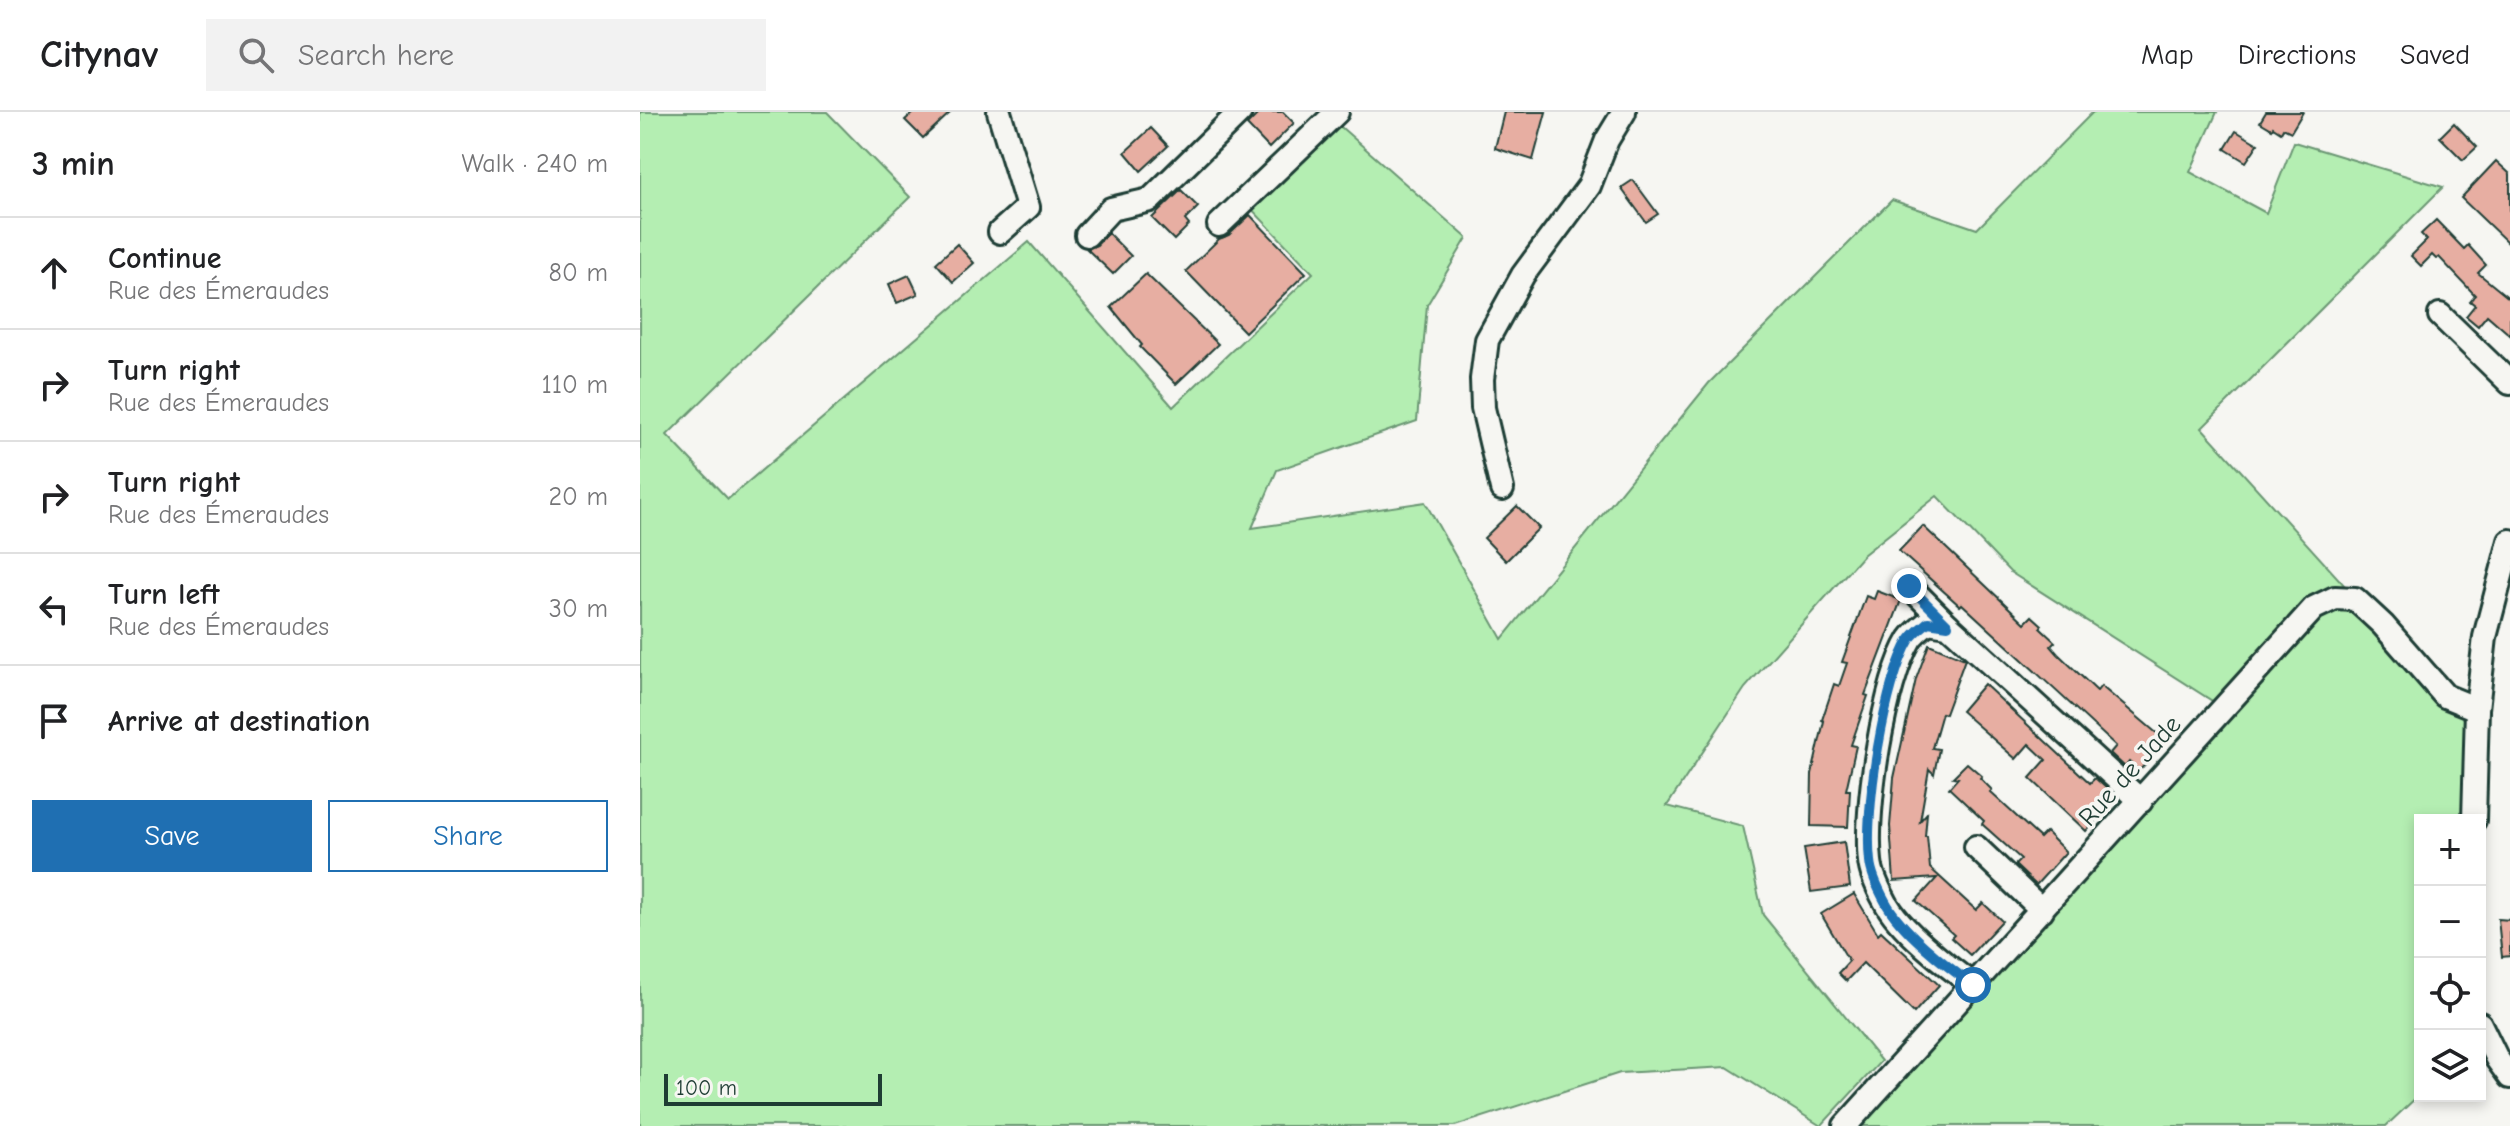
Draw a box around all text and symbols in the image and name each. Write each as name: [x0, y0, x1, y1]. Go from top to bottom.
search box: [206, 19, 766, 91]
text: Citynav: [40, 33, 158, 77]
icon: search: [234, 33, 278, 77]
text: Search here: [298, 38, 454, 73]
text: Map: [2141, 39, 2194, 71]
text: Directions: [2238, 39, 2356, 71]
text: Saved: [2400, 39, 2470, 71]
text: 3 min: [32, 144, 115, 184]
text: Walk · 240 m: [462, 149, 608, 179]
text: Continue: [108, 241, 222, 276]
icon: ahead: [32, 251, 76, 295]
text: 80 m: [549, 258, 608, 288]
text: Rue des Émeraudes: [108, 276, 329, 306]
text: Turn right: [108, 353, 240, 388]
icon: right: [32, 363, 76, 407]
text: 110 m: [541, 370, 608, 400]
text: Rue des Émeraudes: [108, 388, 329, 418]
text: Turn right: [108, 465, 240, 500]
icon: right: [32, 475, 76, 519]
text: 20 m: [548, 482, 608, 512]
text: Rue des Émeraudes: [108, 500, 329, 530]
route end: [1891, 568, 1927, 604]
text: Turn left: [108, 577, 220, 612]
icon: left: [32, 587, 76, 631]
text: 30 m: [549, 594, 608, 624]
text: Rue des Émeraudes: [108, 612, 329, 642]
icon: arrive: [32, 699, 76, 743]
text: Arrive at destination: [108, 704, 370, 739]
street label: Rue de Jade: [2073, 710, 2187, 832]
button: Save: [32, 800, 312, 872]
button: Share: [328, 800, 608, 872]
map controls: [2414, 814, 2486, 1102]
button: +: [2414, 814, 2486, 886]
button: −: [2414, 886, 2486, 958]
button: locate: [2414, 958, 2486, 1030]
route start: [1955, 967, 1991, 1003]
button: layers: [2414, 1030, 2486, 1102]
scale bar: [664, 1070, 882, 1106]
text: 100 m: [676, 1075, 737, 1101]

